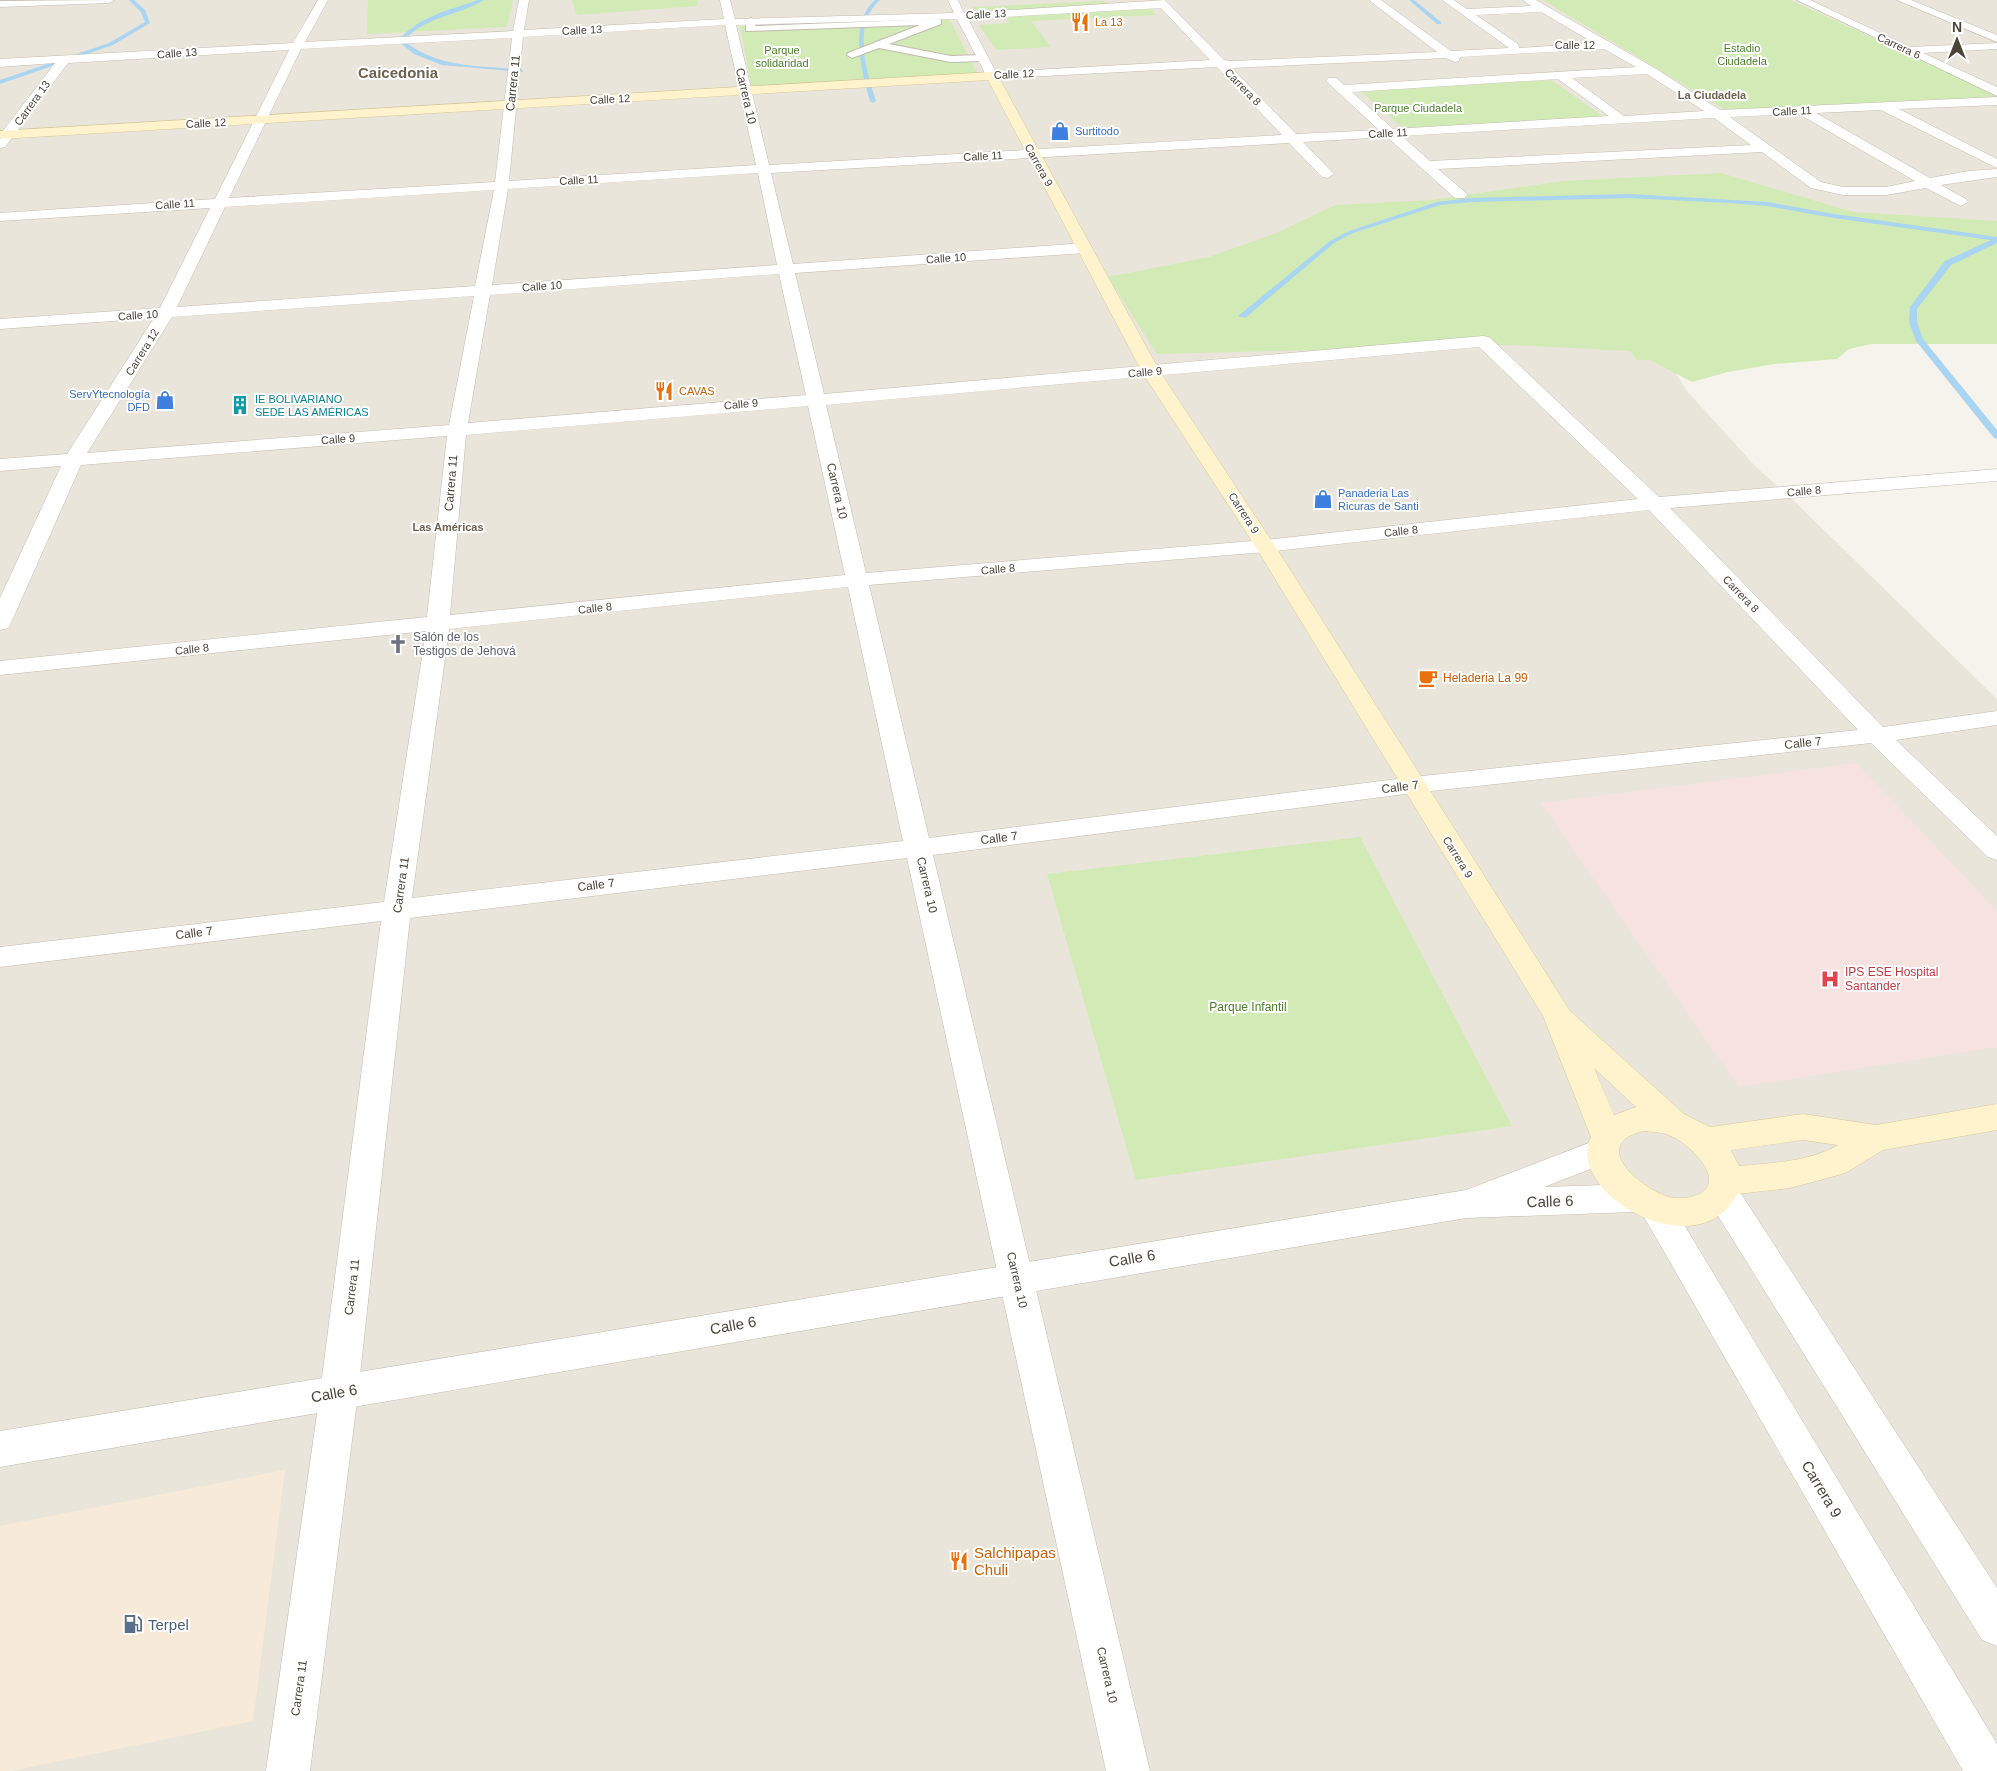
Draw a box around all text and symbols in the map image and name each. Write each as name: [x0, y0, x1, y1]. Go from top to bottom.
street label: Calle 13: [966, 7, 1006, 21]
restaurant icon: La 13: [1069, 11, 1091, 33]
north arrow: [1932, 15, 1982, 65]
place label: La 13: [1095, 16, 1123, 28]
text: N: [1952, 19, 1962, 35]
street label: Calle 13: [562, 23, 602, 37]
street label: Carrera 6: [1875, 31, 1923, 61]
street label: Calle 12: [1555, 39, 1595, 51]
park label: Estadio Ciudadela: [1717, 42, 1768, 67]
park label: Parque solidaridad: [755, 44, 809, 69]
street label: Calle 13: [156, 46, 198, 60]
street label: Carrera 11: [503, 54, 523, 112]
district label: Caicedonia: [358, 64, 439, 81]
street label: Carrera 10: [733, 66, 759, 126]
street label: Carrera 8: [1223, 66, 1263, 108]
street label: Calle 12: [994, 67, 1034, 81]
street label: Carrera 13: [12, 78, 52, 128]
district label: La Ciudadela: [1678, 89, 1747, 101]
street label: Calle 12: [590, 92, 630, 106]
park label: Parque Ciudadela: [1374, 102, 1463, 114]
street label: Calle 11: [1772, 104, 1812, 118]
street label: Calle 12: [186, 116, 226, 130]
shop icon: Surtitodo: [1049, 120, 1071, 142]
place label: Surtitodo: [1075, 125, 1119, 137]
street label: Calle 11: [1368, 126, 1408, 140]
street label: Carrera 9: [1022, 142, 1056, 188]
street label: Calle 11: [963, 149, 1003, 163]
street label: Calle 11: [559, 173, 599, 187]
street label: Calle 11: [155, 197, 195, 211]
street label: Calle 10: [925, 251, 967, 265]
street label: Calle 10: [521, 279, 563, 293]
street label: Calle 10: [117, 308, 159, 322]
street label: Carrera 12: [123, 327, 161, 377]
street label: Calle 9: [1127, 365, 1163, 379]
restaurant icon: CAVAS: [653, 380, 675, 402]
place label: CAVAS: [679, 385, 715, 397]
place label: ServYtecnología DFD: [69, 388, 151, 413]
shop icon: ServYtecnología DFD: [154, 389, 176, 411]
place label: IE BOLIVARIANO SEDE LAS AMÉRICAS: [255, 393, 369, 418]
building icon: IE BOLIVARIANO SEDE LAS AMÉRICAS: [229, 394, 251, 416]
street label: Calle 9: [723, 397, 759, 411]
street label: Calle 9: [320, 432, 356, 446]
street label: Carrera 11: [442, 454, 460, 512]
street label: Carrera 10: [824, 461, 850, 521]
street label: Calle 8: [1786, 484, 1822, 498]
place label: Panaderia Las Ricuras de Santi: [1338, 487, 1419, 512]
shop icon: Panaderia Las Ricuras de Santi: [1312, 488, 1334, 510]
street label: Carrera 9: [1226, 490, 1262, 536]
district label: Las Américas: [412, 521, 484, 533]
street label: Calle 8: [1383, 523, 1419, 539]
street label: Calle 8: [980, 562, 1016, 576]
street label: Carrera 8: [1721, 573, 1761, 615]
street label: Calle 8: [577, 600, 613, 616]
place label: Salón de los Testigos de Jehová: [413, 630, 516, 658]
church icon: Salón de los Testigos de Jehová: [387, 633, 409, 655]
street label: Calle 8: [174, 641, 210, 657]
cafe icon: Heladeria La 99: [1417, 667, 1439, 689]
place label: Heladeria La 99: [1443, 671, 1528, 685]
street label: Calle 7: [1784, 734, 1823, 752]
street label: Calle 7: [1381, 778, 1420, 796]
street label: Calle 7: [980, 829, 1019, 847]
street label: Carrera 9: [1441, 834, 1475, 880]
street label: Carrera 10: [914, 855, 940, 915]
street label: Carrera 11: [390, 856, 412, 914]
street label: Calle 7: [577, 876, 616, 894]
street label: Calle 7: [175, 924, 214, 942]
place label: IPS ESE Hospital Santander: [1845, 965, 1938, 993]
hospital icon: IPS ESE Hospital Santander: [1819, 968, 1841, 990]
park label: Parque Infantil: [1209, 1000, 1287, 1014]
street label: Calle 6: [1526, 1192, 1574, 1210]
street label: Calle 6: [1108, 1246, 1156, 1270]
street label: Carrera 10: [1004, 1250, 1030, 1310]
street label: Carrera 11: [342, 1258, 362, 1316]
street label: Calle 6: [709, 1313, 757, 1337]
street label: Calle 6: [310, 1381, 358, 1405]
street label: Carrera 9: [1798, 1457, 1846, 1521]
place label: Salchipapas Chuli: [974, 1544, 1056, 1578]
restaurant icon: Salchipapas Chuli: [948, 1550, 970, 1572]
fuel station icon: Terpel: [122, 1613, 144, 1635]
place label: Terpel: [148, 1616, 189, 1633]
street label: Carrera 10: [1094, 1645, 1120, 1705]
street label: Carrera 11: [288, 1659, 310, 1717]

